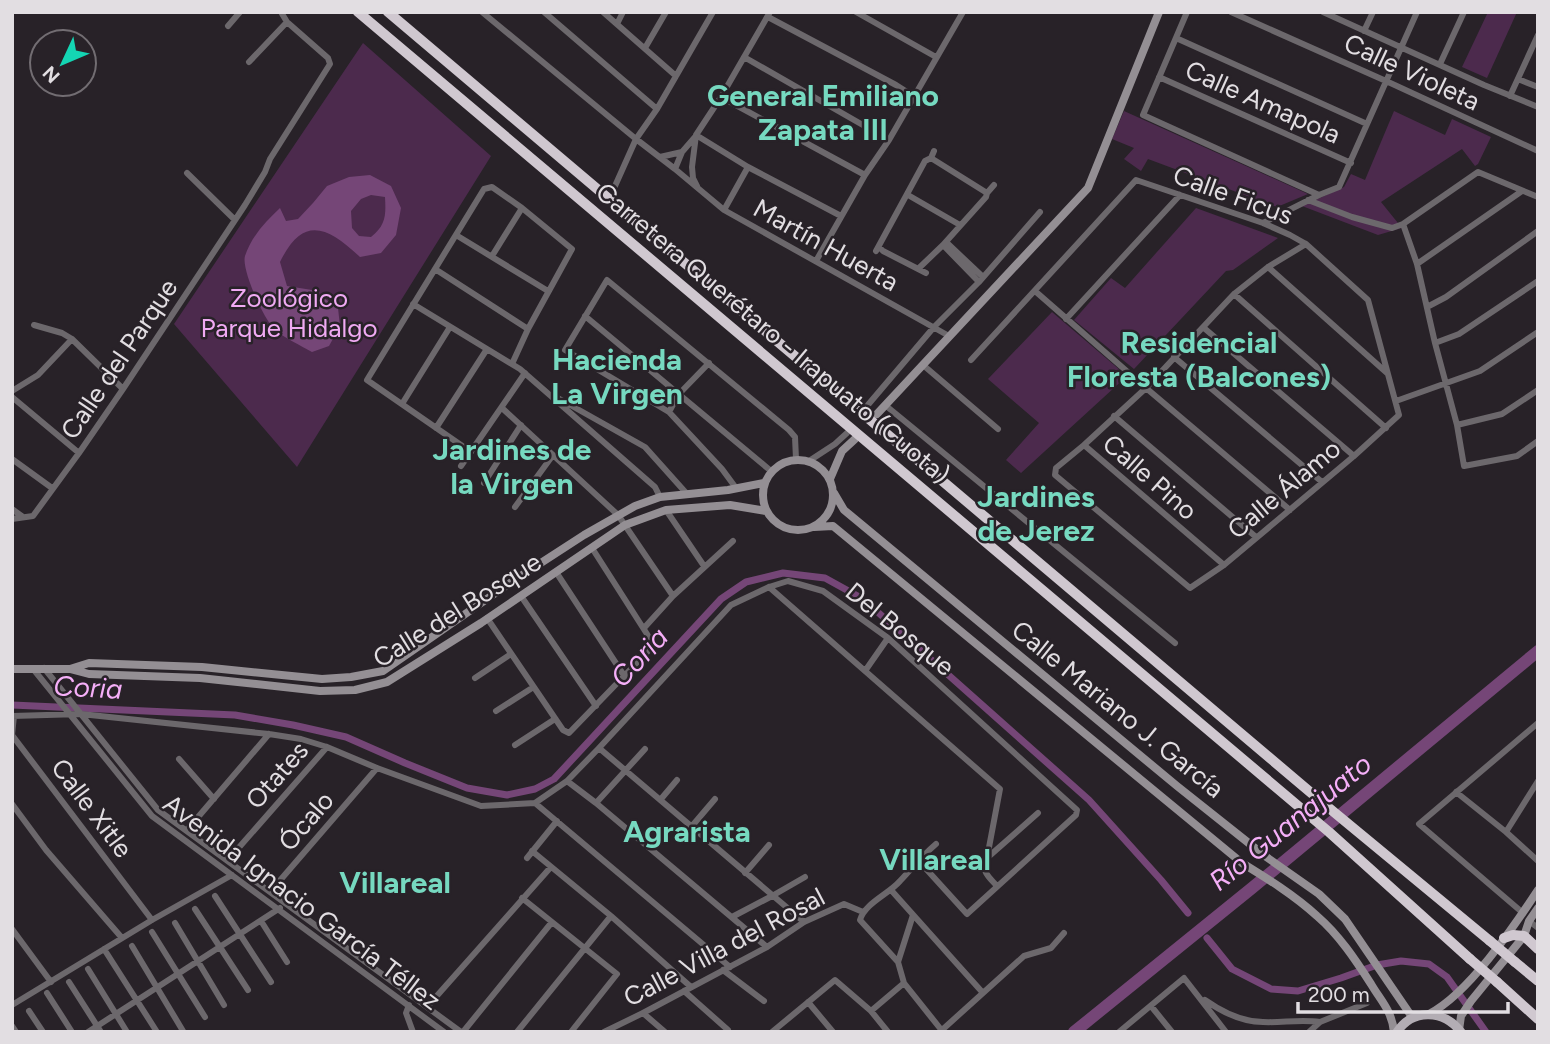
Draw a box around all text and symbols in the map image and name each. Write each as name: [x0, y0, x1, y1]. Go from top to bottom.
street label: Calle Violeta: [1339, 27, 1485, 117]
north arrow: [28, 28, 98, 98]
street label: Calle Amapola: [1180, 54, 1346, 150]
text: N: [38, 61, 65, 88]
district label: General Emiliano Zapata III: [707, 77, 939, 148]
street label: Calle Ficus: [1169, 159, 1297, 231]
street label: Carretera Querétaro - Irapuato (Cuota): [590, 175, 956, 491]
street label: Martín Huerta: [748, 192, 904, 298]
street label: Calle del Parque: [54, 273, 184, 445]
park label: Zoológico Parque Hidalgo: [200, 282, 378, 344]
district label: Residencial Floresta (Balcones): [1067, 324, 1331, 395]
district label: Hacienda La Virgen: [551, 341, 683, 412]
street label: Calle Pino: [1096, 427, 1204, 527]
district label: Jardines de la Virgen: [433, 431, 592, 502]
street label: Calle Álamo: [1221, 432, 1347, 546]
district label: Jardines de Jerez: [977, 478, 1095, 549]
street label: Calle del Bosque: [367, 545, 547, 675]
street label: Del Bosque: [839, 575, 961, 683]
street label: Calle Mariano J. García: [1005, 614, 1231, 804]
water label: Coria: [603, 620, 675, 694]
water label: Coria: [53, 668, 123, 706]
street label: Otates: [239, 735, 315, 815]
water label: Río Guanajuato: [1202, 746, 1378, 898]
street label: Calle Xitle: [44, 752, 140, 864]
street label: Ócalo: [272, 785, 340, 857]
street label: Avenida Ignacio García Téllez: [157, 787, 447, 1017]
district label: Agrarista: [623, 813, 751, 850]
district label: Villareal: [879, 841, 991, 878]
district label: Villareal: [339, 864, 451, 901]
street label: Calle Villa del Rosal: [618, 880, 830, 1014]
scale bar: [1298, 970, 1508, 1014]
text: 200 m: [1308, 982, 1370, 1007]

